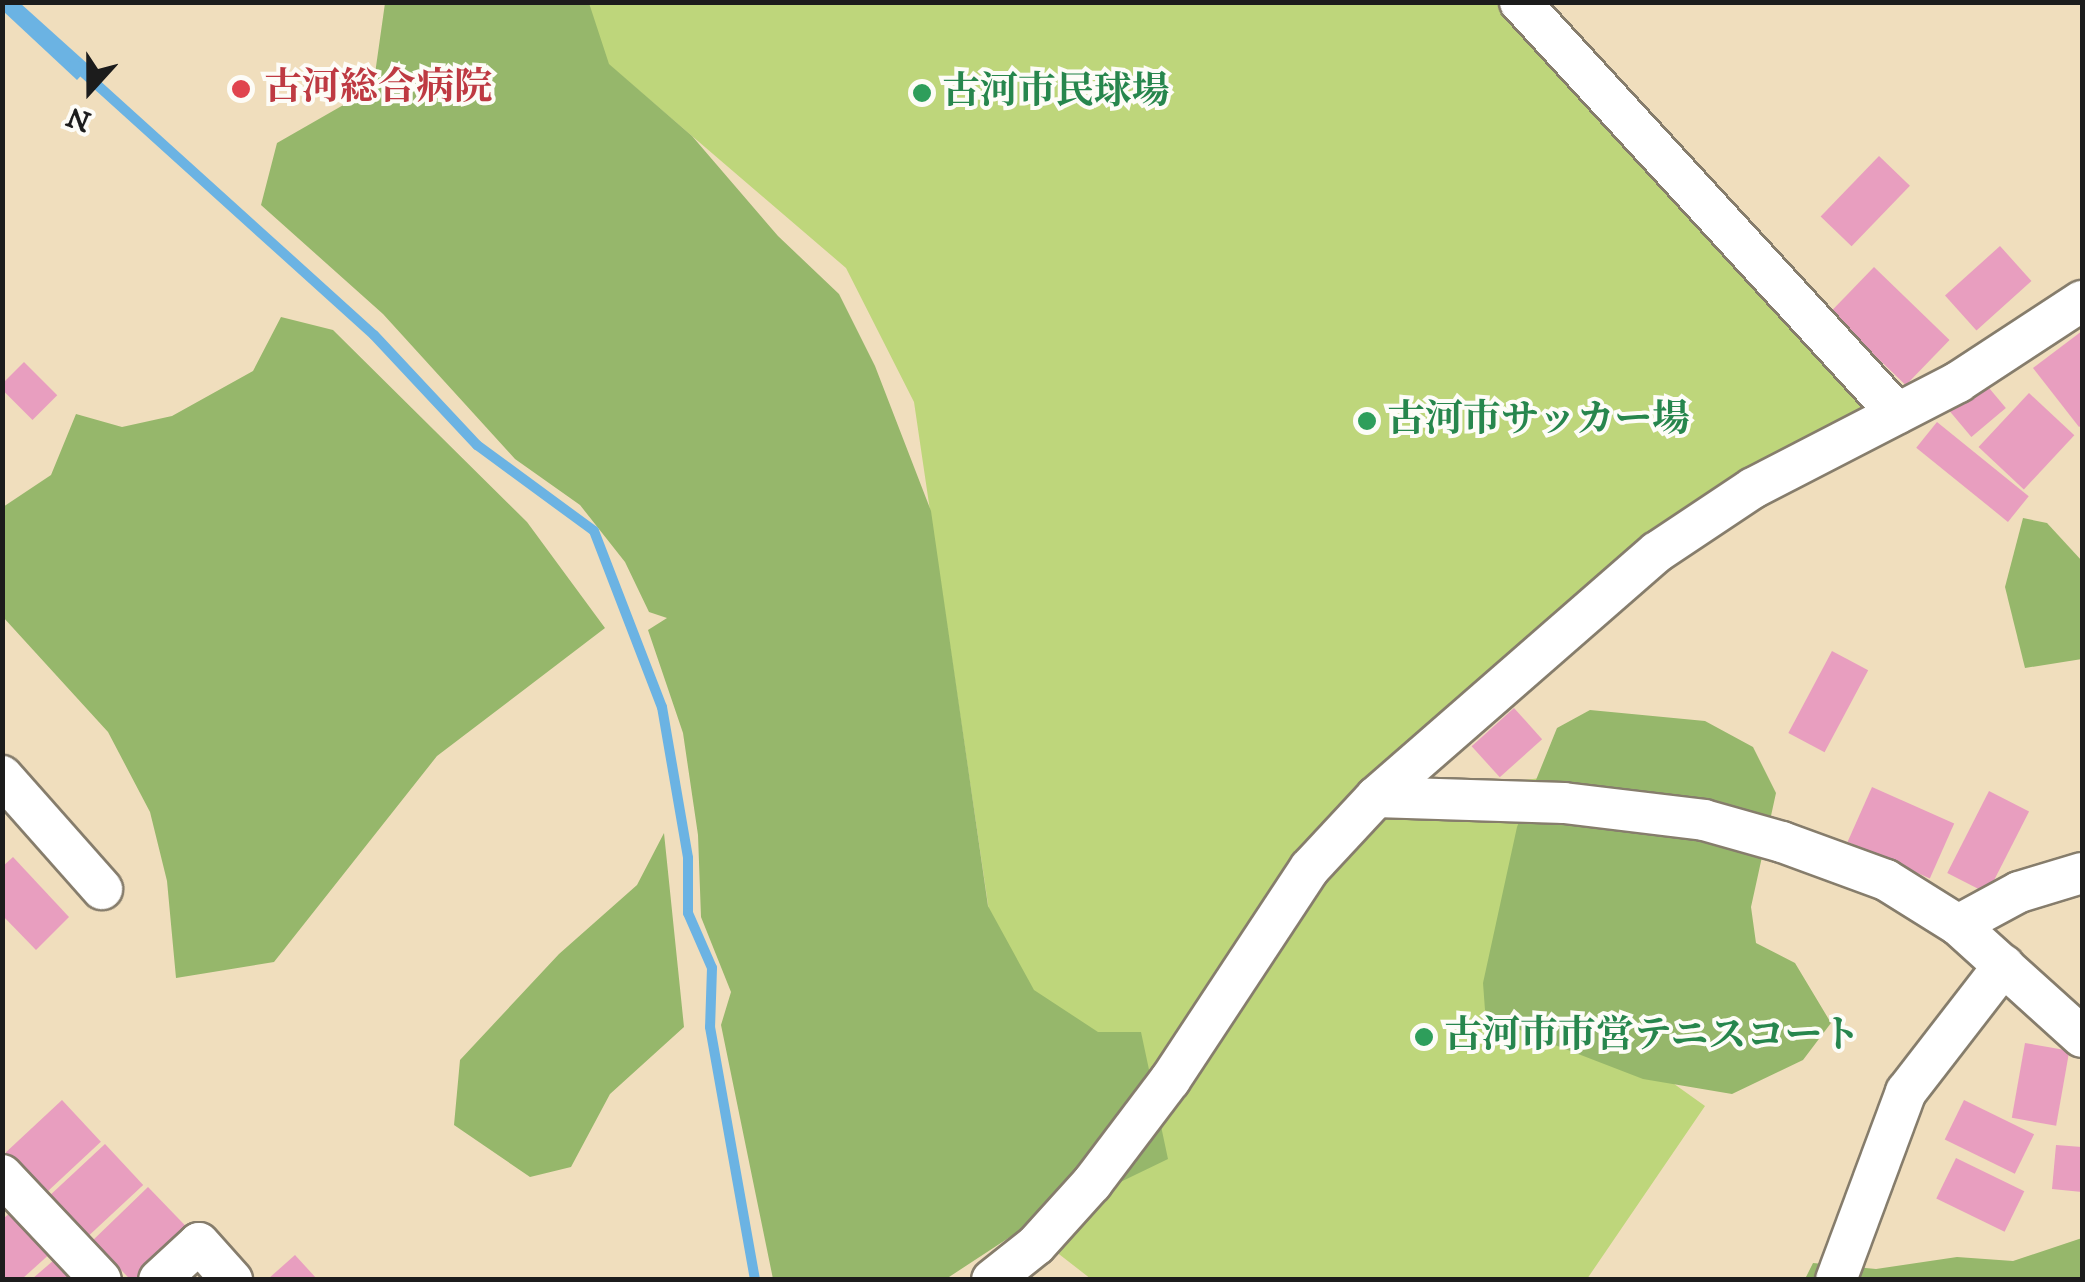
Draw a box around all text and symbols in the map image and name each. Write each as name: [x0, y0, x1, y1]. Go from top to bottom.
north arrow: [40, 40, 140, 140]
place label: 古河総合病院: [264, 66, 492, 112]
place label: 古河市民球場: [942, 70, 1170, 116]
marker: 古河総合病院: [228, 76, 254, 102]
marker: 古河市民球場: [911, 82, 933, 104]
text: N: [62, 98, 96, 139]
place label: 古河市サッカー場: [1387, 398, 1691, 444]
marker: 古河市サッカー場: [1356, 410, 1378, 432]
place label: 古河市市営テニスコート: [1444, 1014, 1862, 1060]
marker: 古河市市営テニスコート: [1413, 1026, 1435, 1048]

